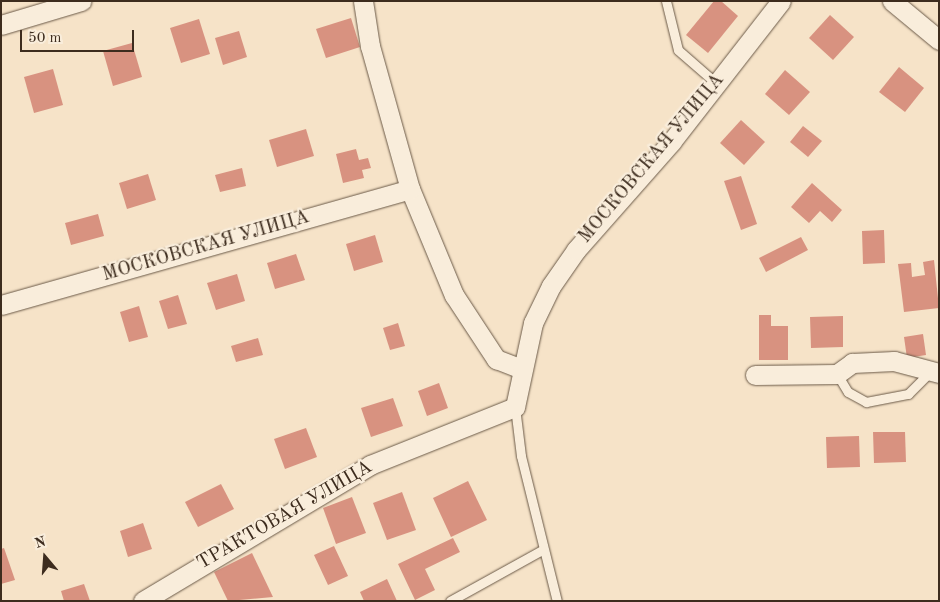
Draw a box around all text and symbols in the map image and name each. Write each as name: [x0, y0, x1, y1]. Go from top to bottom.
scale bar: [22, 20, 136, 52]
text: 50 m: [28, 31, 62, 46]
street label: МОСКОВСКАЯ УЛИЦА: [574, 70, 730, 248]
street label: МОСКОВСКАЯ УЛИЦА: [100, 206, 312, 288]
street label: ТРАКТОВАЯ УЛИЦА: [193, 456, 377, 576]
north arrow: [20, 532, 70, 582]
text: N: [33, 534, 48, 551]

